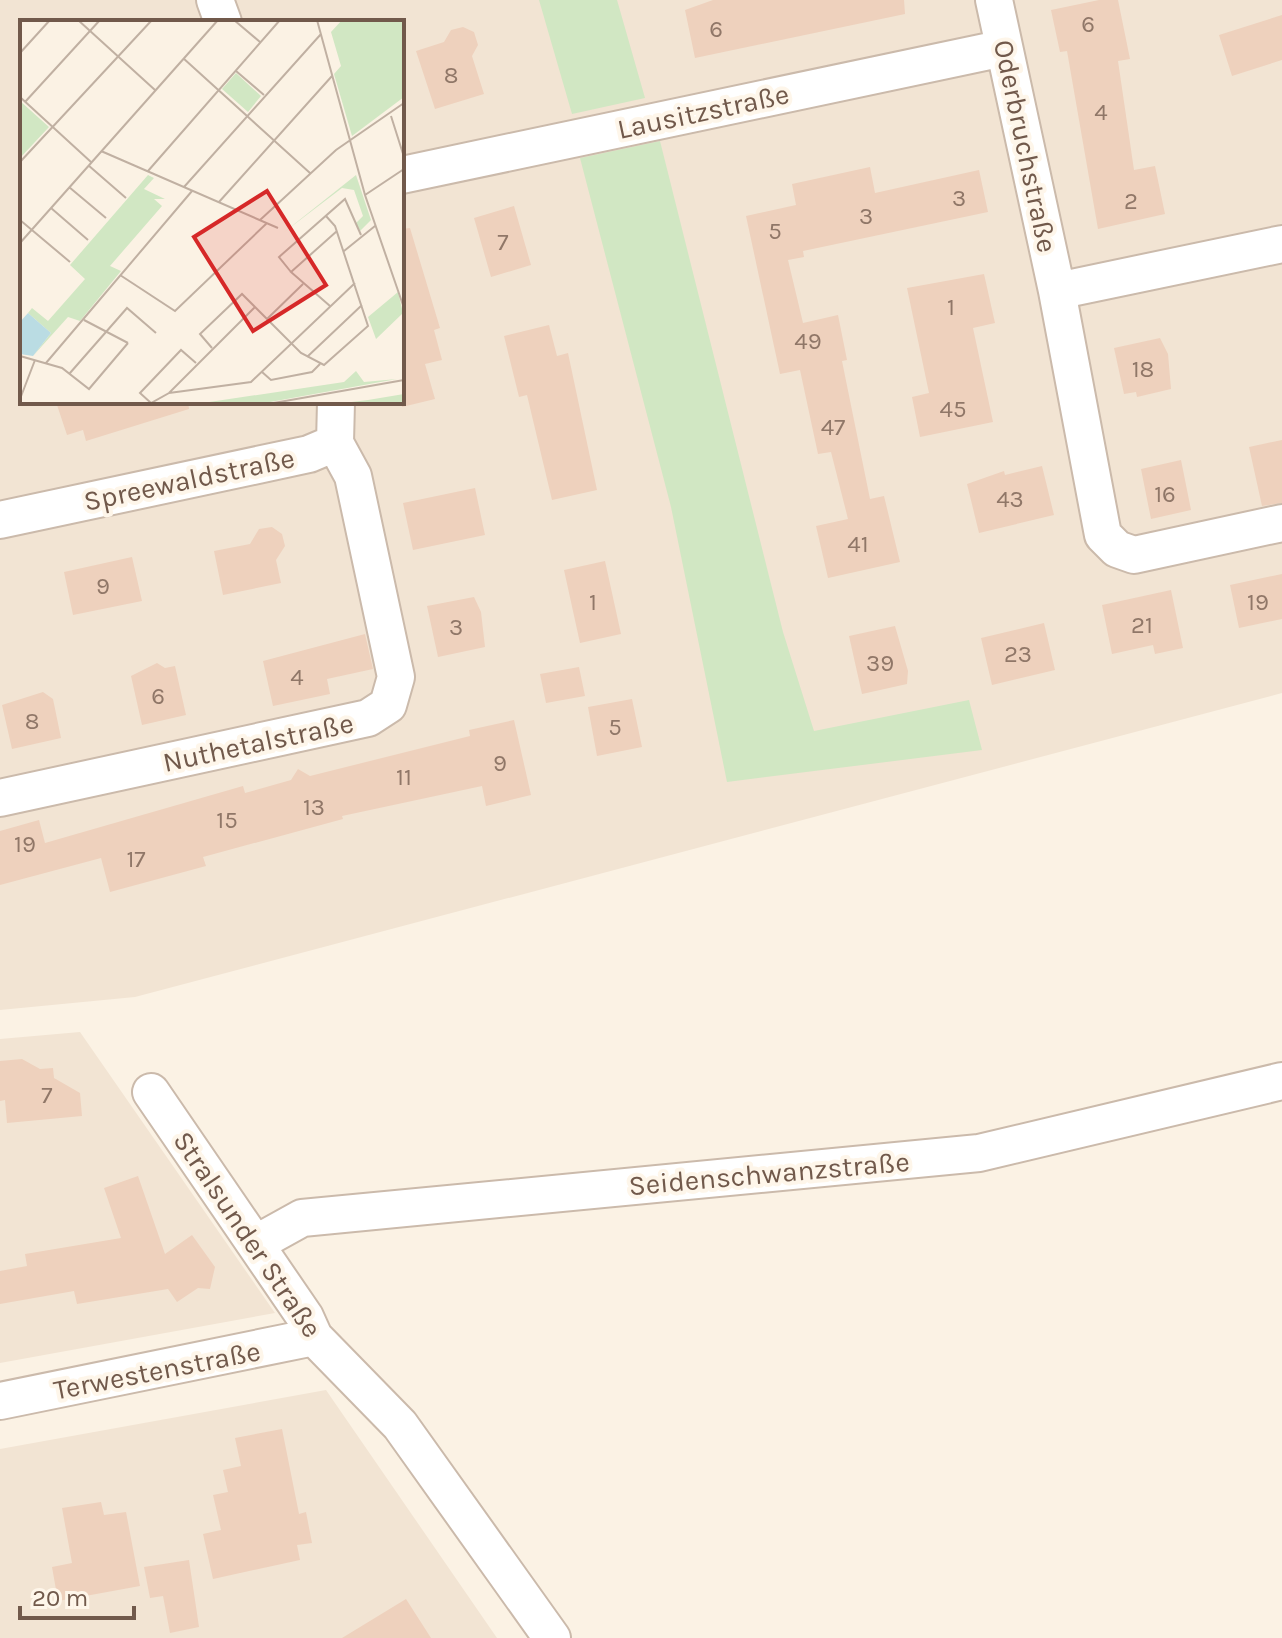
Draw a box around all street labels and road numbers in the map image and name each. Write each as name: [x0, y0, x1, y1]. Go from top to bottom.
street label: Oderbruchstraße: [987, 37, 1064, 255]
street label: Lausitzstraße: [614, 77, 792, 146]
street label: Spreewaldstraße: [81, 441, 298, 518]
street label: Nuthetalstraße: [160, 706, 356, 779]
street label: Stralsunder Straße: [166, 1125, 329, 1344]
street label: Seidenschwanzstraße: [627, 1145, 911, 1202]
street label: Terwestenstraße: [51, 1334, 263, 1407]

